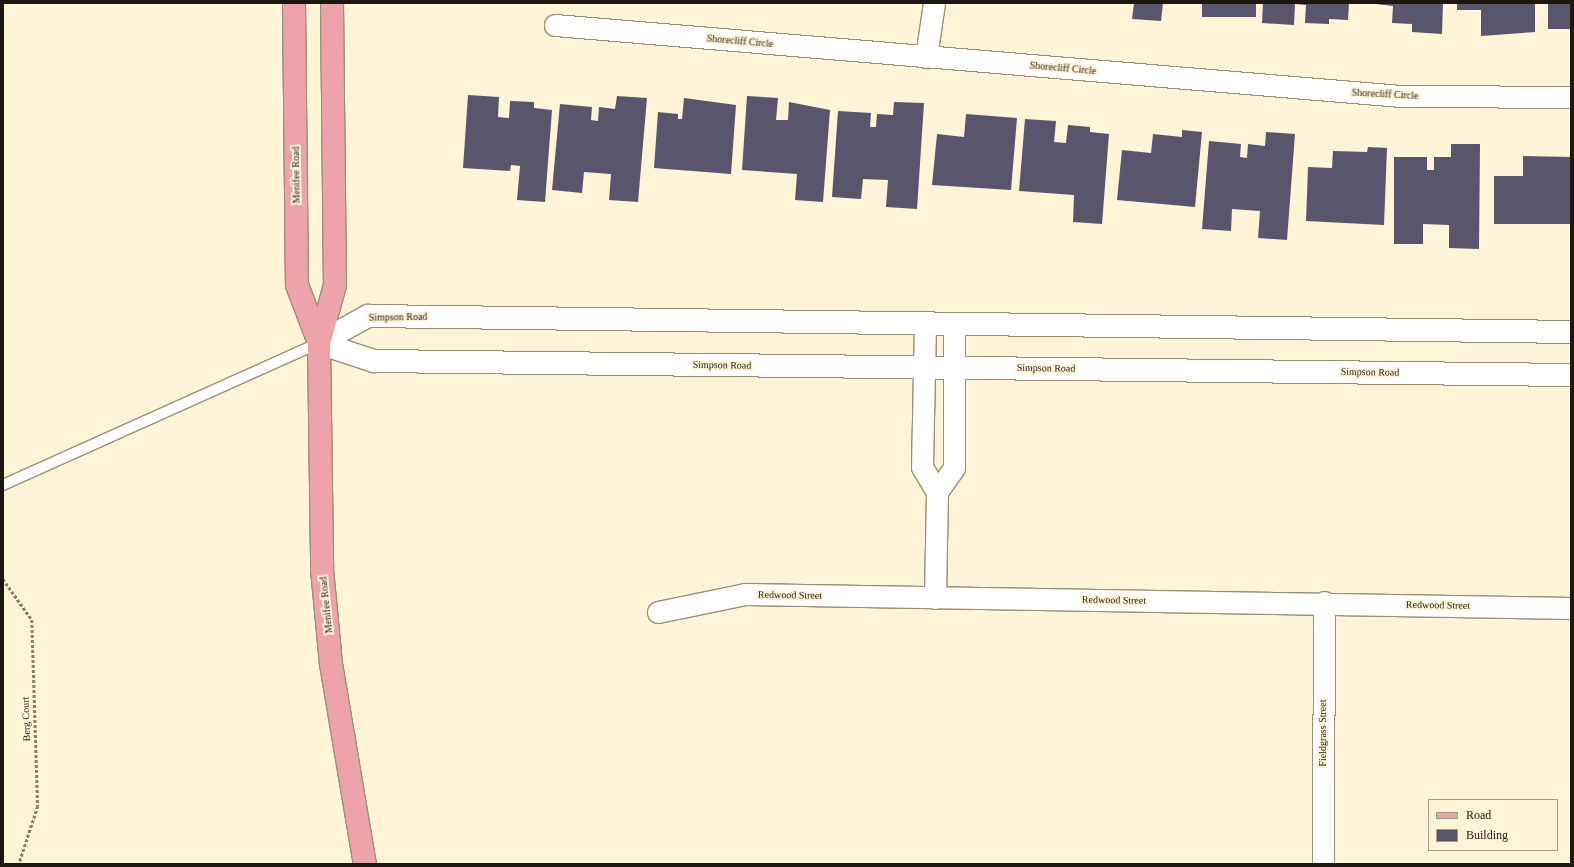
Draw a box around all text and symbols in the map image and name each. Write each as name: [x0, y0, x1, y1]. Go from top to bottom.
street label: Shorecliff Circle: [706, 32, 774, 50]
street label: Shorecliff Circle: [1029, 59, 1097, 77]
street label: Shorecliff Circle: [1351, 86, 1419, 102]
street label: Menifee Road: [290, 146, 302, 204]
street label: Simpson Road: [369, 310, 427, 324]
street label: Simpson Road: [693, 358, 751, 372]
street label: Simpson Road: [1017, 361, 1075, 375]
street label: Simpson Road: [1341, 365, 1399, 379]
street label: Menifee Road: [317, 576, 335, 634]
street label: Redwood Street: [758, 588, 822, 602]
street label: Redwood Street: [1082, 593, 1146, 607]
street label: Redwood Street: [1406, 598, 1470, 612]
street label: Berg Court: [19, 697, 33, 741]
street label: Fieldgrass Street: [1317, 700, 1329, 766]
legend: [1428, 799, 1558, 851]
text: Road: [1466, 808, 1491, 822]
text: Building: [1466, 828, 1508, 842]

